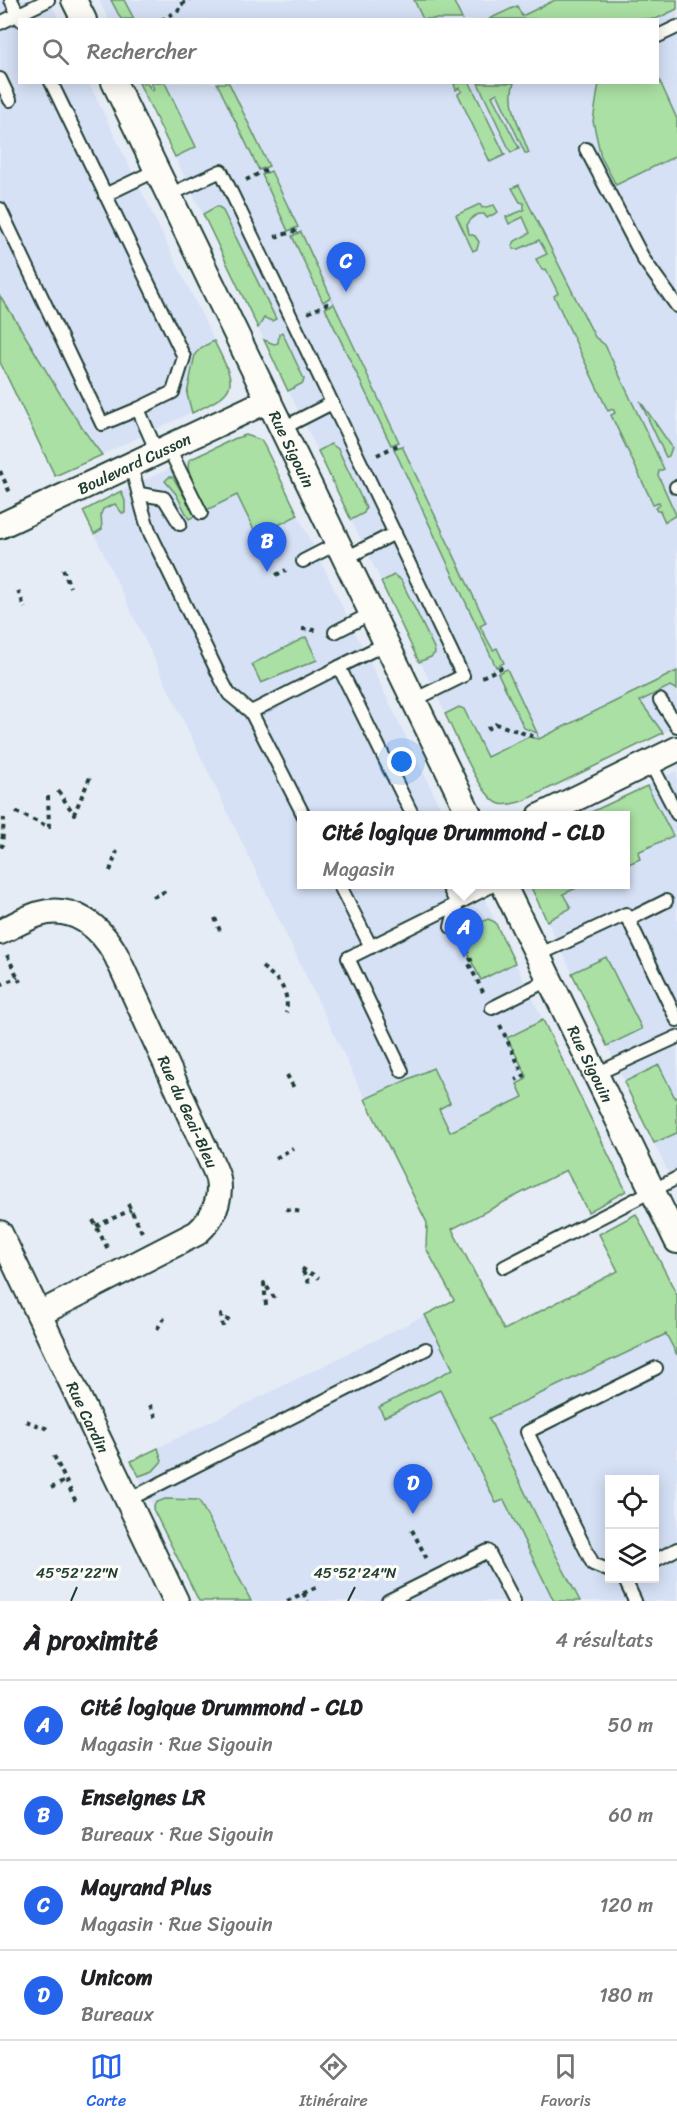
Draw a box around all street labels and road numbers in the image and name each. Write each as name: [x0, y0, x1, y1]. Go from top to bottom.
street label: Rue Sigouin: [260, 406, 323, 493]
street label: Boulevard Cusson: [72, 424, 196, 503]
street label: Rue Sigouin: [559, 1020, 622, 1108]
street label: Rue du Geai-Bleu: [149, 1050, 226, 1173]
street label: Rue Cardin: [58, 1376, 117, 1458]

